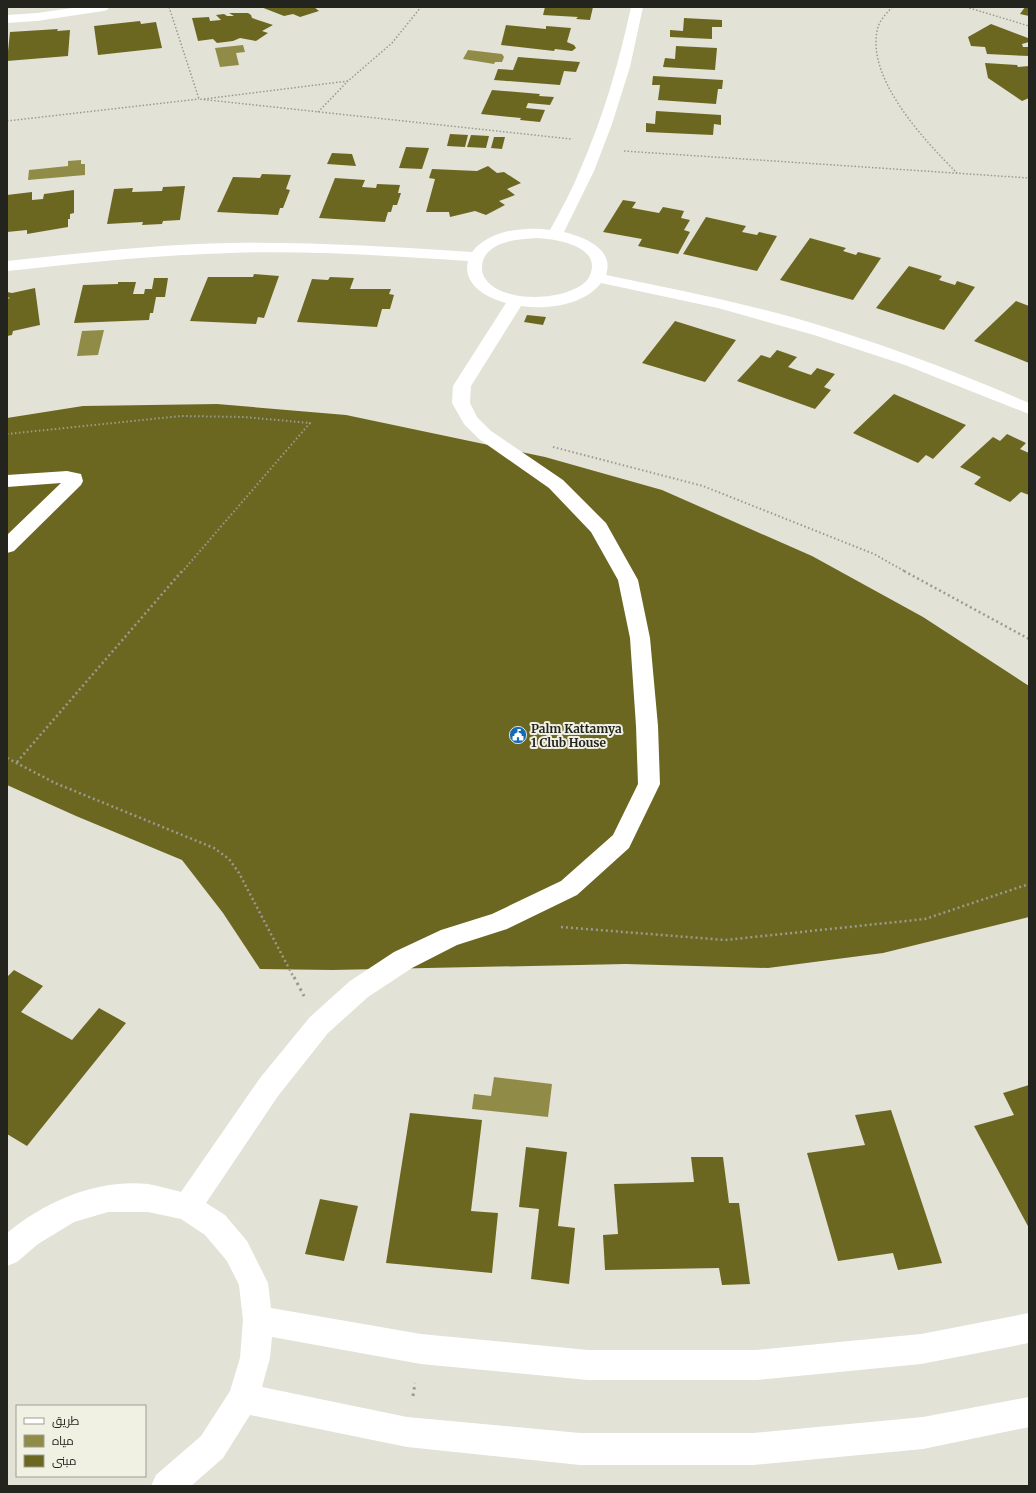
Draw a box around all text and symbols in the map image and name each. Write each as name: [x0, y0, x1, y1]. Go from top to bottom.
place label: Palm Kattamya 1 Club House: [531, 721, 622, 750]
public building icon: Palm Kattamya 1 Club House: [508, 725, 528, 745]
legend: [16, 1405, 146, 1477]
text: طريق: [52, 1413, 80, 1428]
text: مياه: [52, 1433, 74, 1448]
text: مبنى: [52, 1453, 77, 1468]

